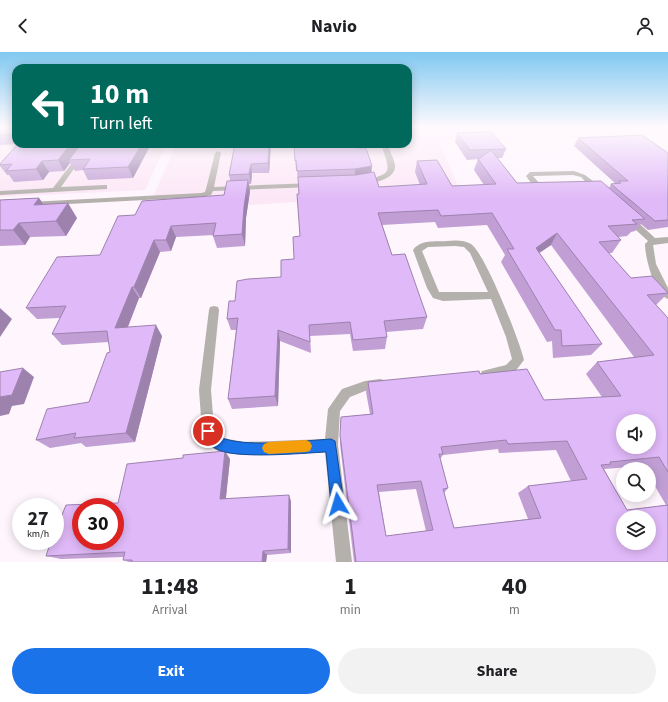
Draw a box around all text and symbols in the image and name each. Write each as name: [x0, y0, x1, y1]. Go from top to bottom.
text: Navio: [311, 14, 357, 39]
icon: back: [12, 15, 34, 37]
icon: person: [634, 15, 656, 37]
text: 10 m: [90, 74, 149, 114]
icon: left: [24, 80, 76, 132]
text: Turn left: [90, 111, 152, 136]
pin: [191, 414, 225, 448]
map controls: [616, 414, 656, 550]
button: sound: [616, 414, 656, 454]
icon: arrive: [197, 420, 219, 442]
button: search: [616, 462, 656, 502]
position arrow: [317, 483, 359, 525]
speed limit sign: 30: [72, 498, 124, 550]
text: 27: [27, 505, 49, 533]
button: layers: [616, 510, 656, 550]
text: km/h: [27, 527, 49, 541]
text: 11:48: [141, 569, 199, 604]
text: 1: [344, 569, 357, 604]
text: 40: [502, 569, 527, 604]
text: Arrival: [152, 601, 187, 619]
text: min: [340, 601, 361, 619]
text: m: [509, 601, 520, 619]
button: Exit: [12, 648, 330, 694]
button: Share: [338, 648, 656, 694]

